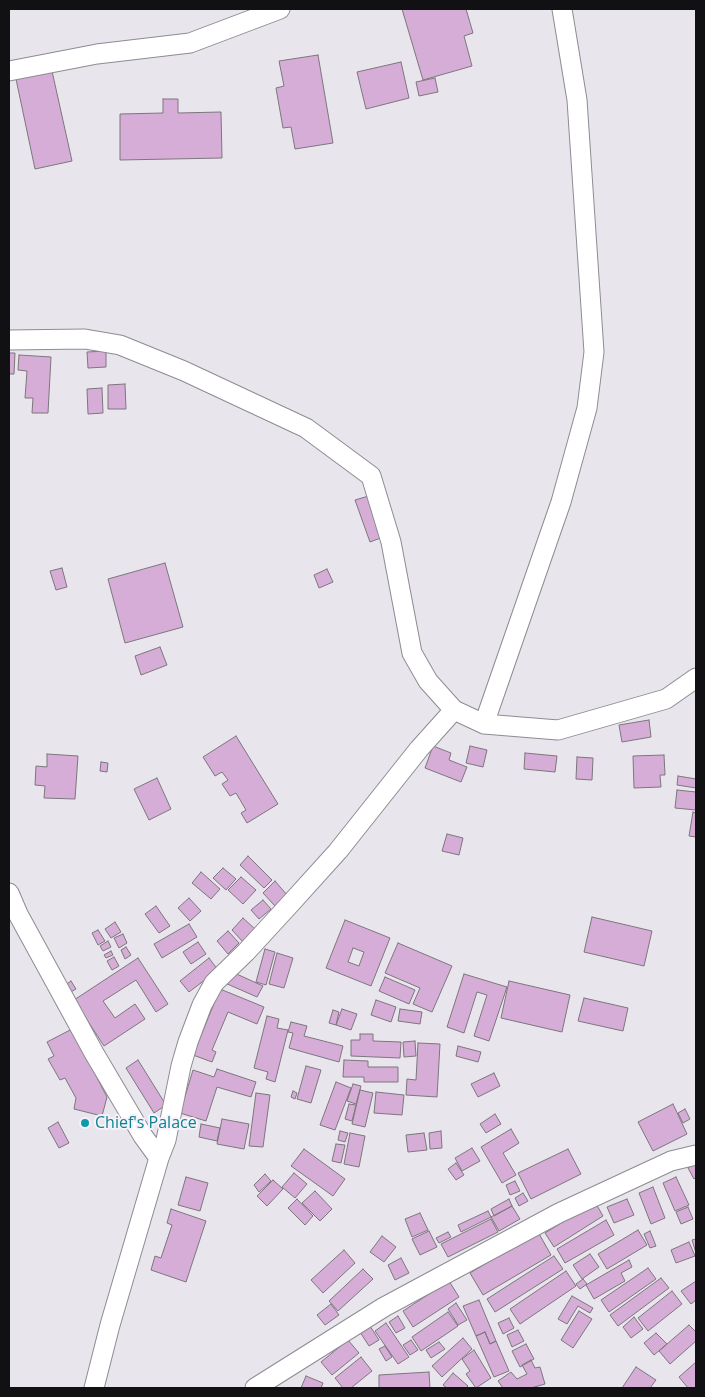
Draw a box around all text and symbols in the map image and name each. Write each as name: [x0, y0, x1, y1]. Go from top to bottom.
place label: Chief's Palace: [95, 1113, 197, 1133]
marker: Chief's Palace: [79, 1117, 91, 1129]

